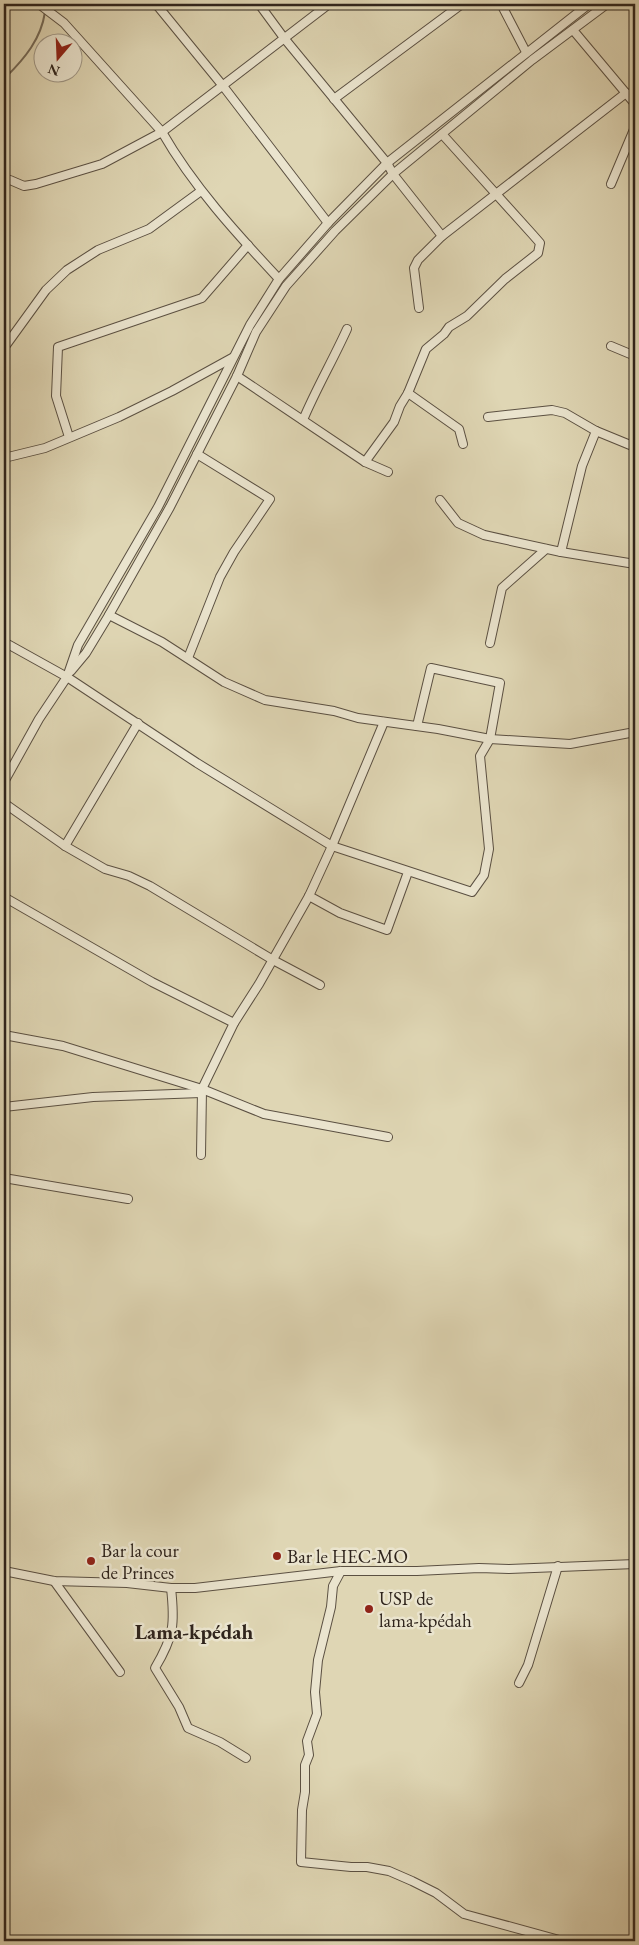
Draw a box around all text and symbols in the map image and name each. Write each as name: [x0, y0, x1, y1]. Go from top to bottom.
north arrow: [32, 32, 82, 82]
text: N: [45, 60, 62, 81]
place label: Bar la cour de Princes: [101, 1538, 180, 1585]
place label: Bar le HEC-MO: [287, 1544, 408, 1569]
marker: Bar le HEC-MO: [271, 1550, 283, 1562]
marker: Bar la cour de Princes: [85, 1555, 97, 1567]
place label: USP de lama-kpédah: [379, 1586, 472, 1633]
marker: USP de lama-kpédah: [363, 1603, 375, 1615]
district label: Lama-kpédah: [135, 1618, 254, 1645]

